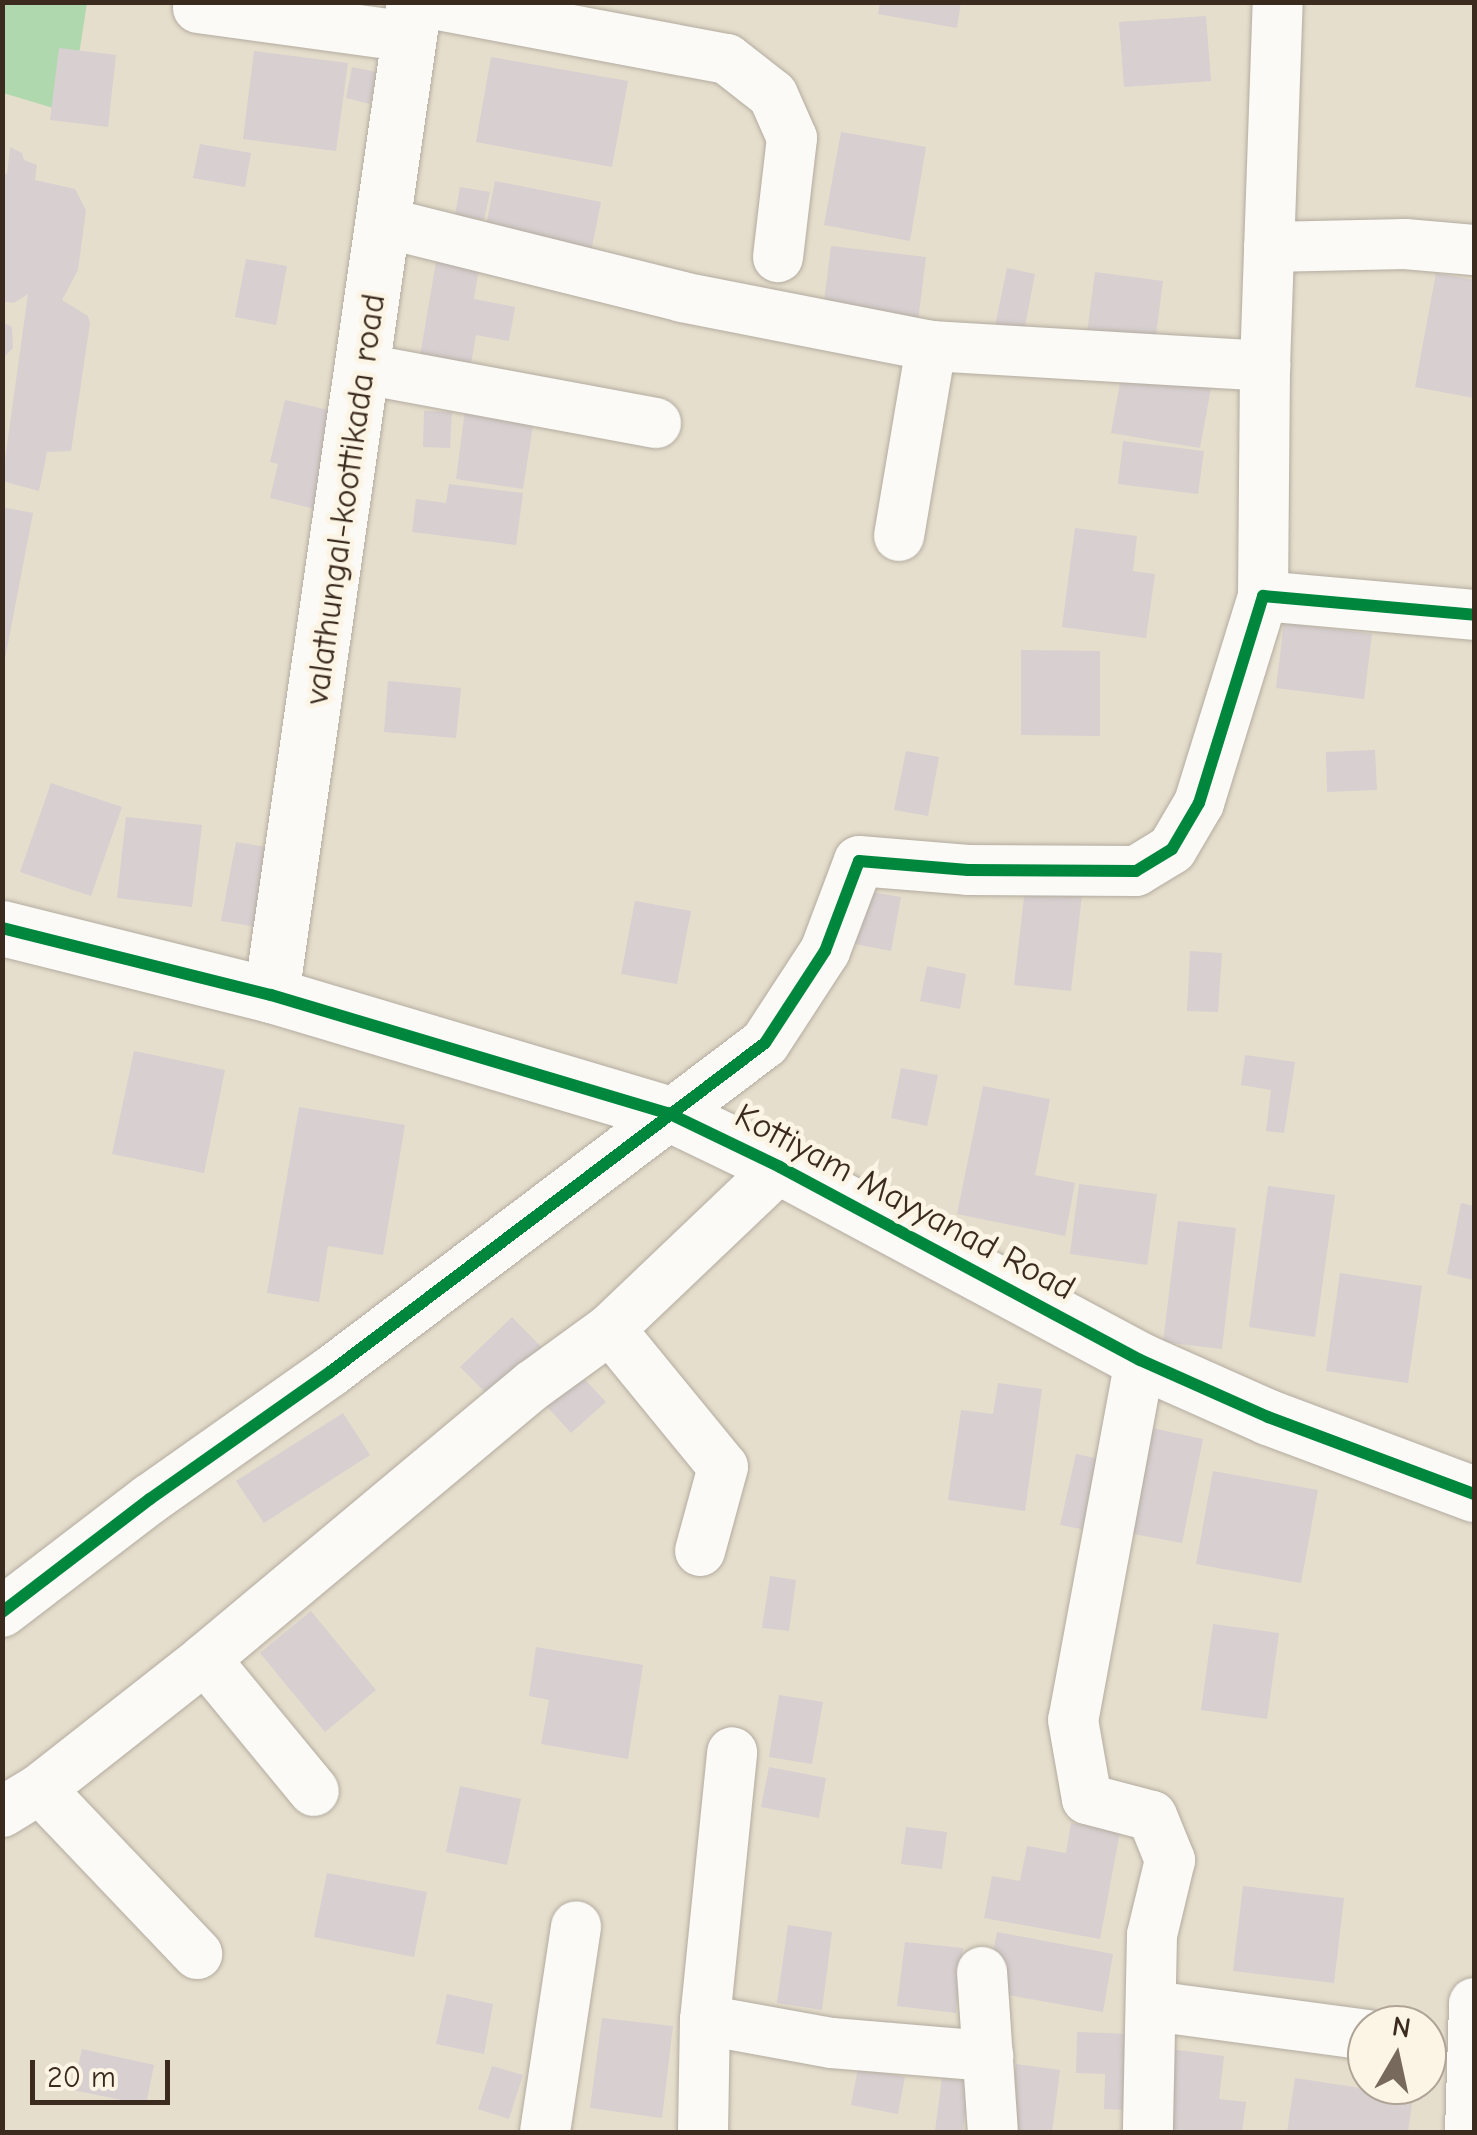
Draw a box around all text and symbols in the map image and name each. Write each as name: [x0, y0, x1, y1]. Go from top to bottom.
street label: valathungal-koottikada road: [295, 291, 395, 707]
street label: Kottiyam Mayyanad Road: [728, 1094, 1082, 1310]
north arrow: [1347, 2005, 1447, 2105]
text: N: [1390, 2010, 1413, 2045]
scale bar: [35, 2040, 175, 2102]
text: 20 m: [47, 2060, 116, 2095]

